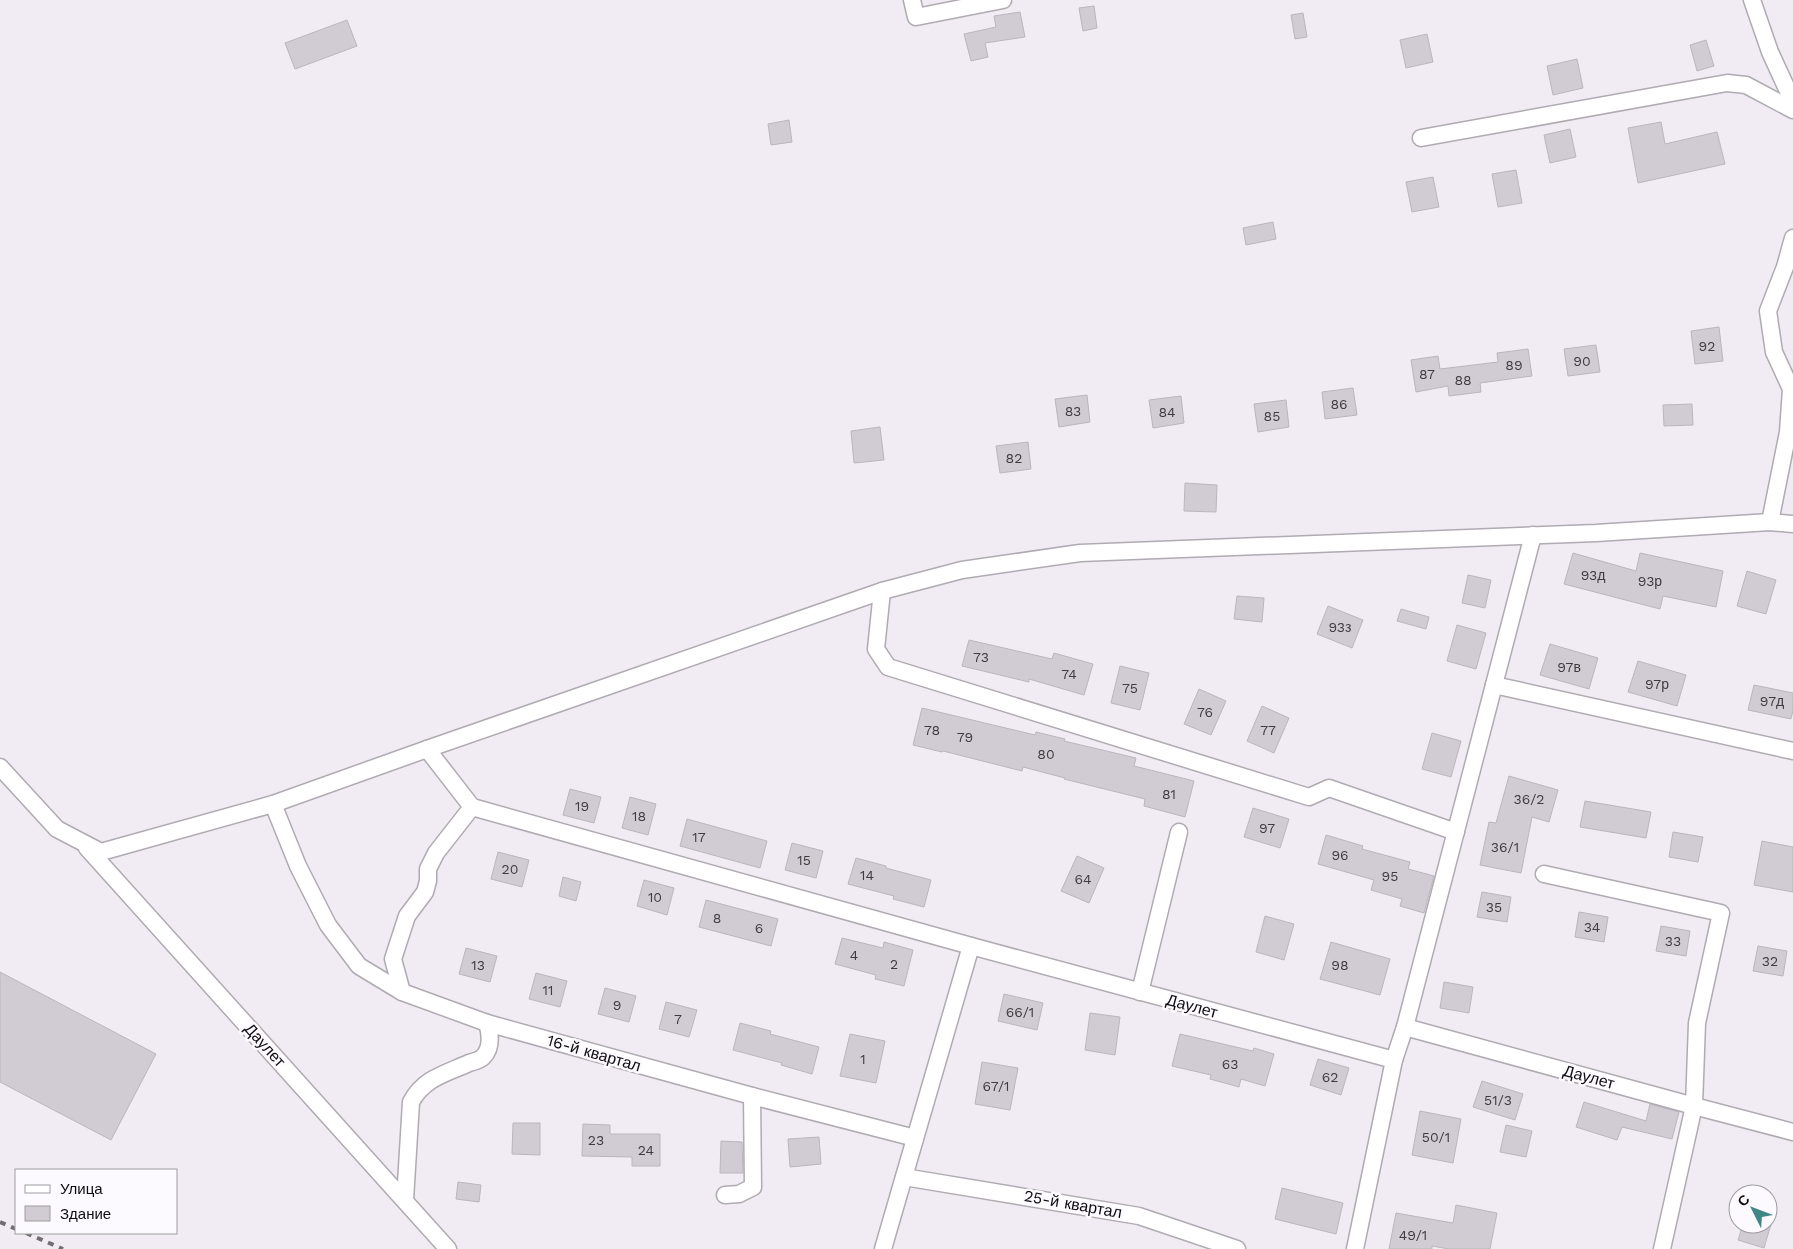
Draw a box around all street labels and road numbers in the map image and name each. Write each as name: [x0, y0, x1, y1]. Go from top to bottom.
street label: Даулет: [1164, 990, 1220, 1022]
street label: Даулет: [240, 1019, 290, 1071]
street label: 16-й квартал: [545, 1031, 643, 1075]
street label: Даулет: [1561, 1061, 1617, 1093]
street label: 25-й квартал: [1022, 1186, 1124, 1222]

